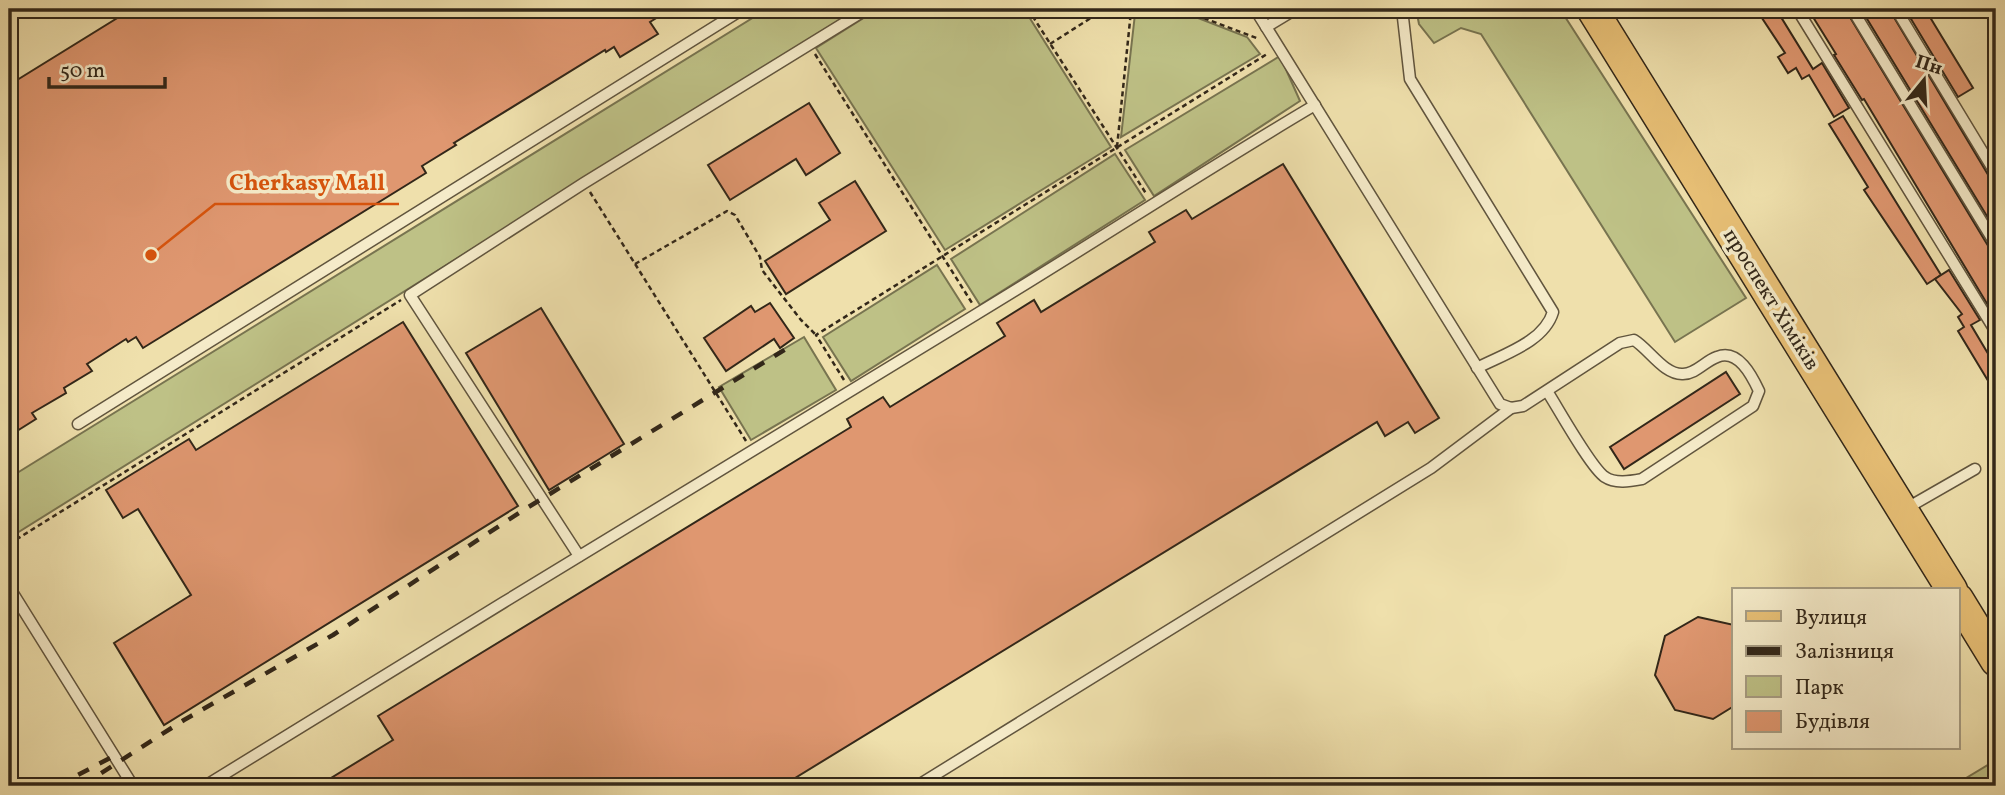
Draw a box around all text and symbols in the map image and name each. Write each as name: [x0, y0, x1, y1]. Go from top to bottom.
scale bar: [49, 46, 164, 90]
north arrow: [1890, 46, 1960, 116]
text: Пн: [1912, 49, 1945, 82]
text: 50 m: [60, 57, 105, 86]
callout: Cherkasy Mall: [215, 160, 399, 204]
text: Cherkasy Mall: [229, 168, 385, 200]
street label: проспект Хіміків: [1715, 223, 1826, 376]
legend: [1732, 588, 1960, 750]
text: Вулиця: [1795, 604, 1867, 633]
text: Залізниця: [1795, 638, 1894, 667]
text: Парк: [1795, 674, 1844, 703]
text: Будівля: [1795, 708, 1870, 737]

